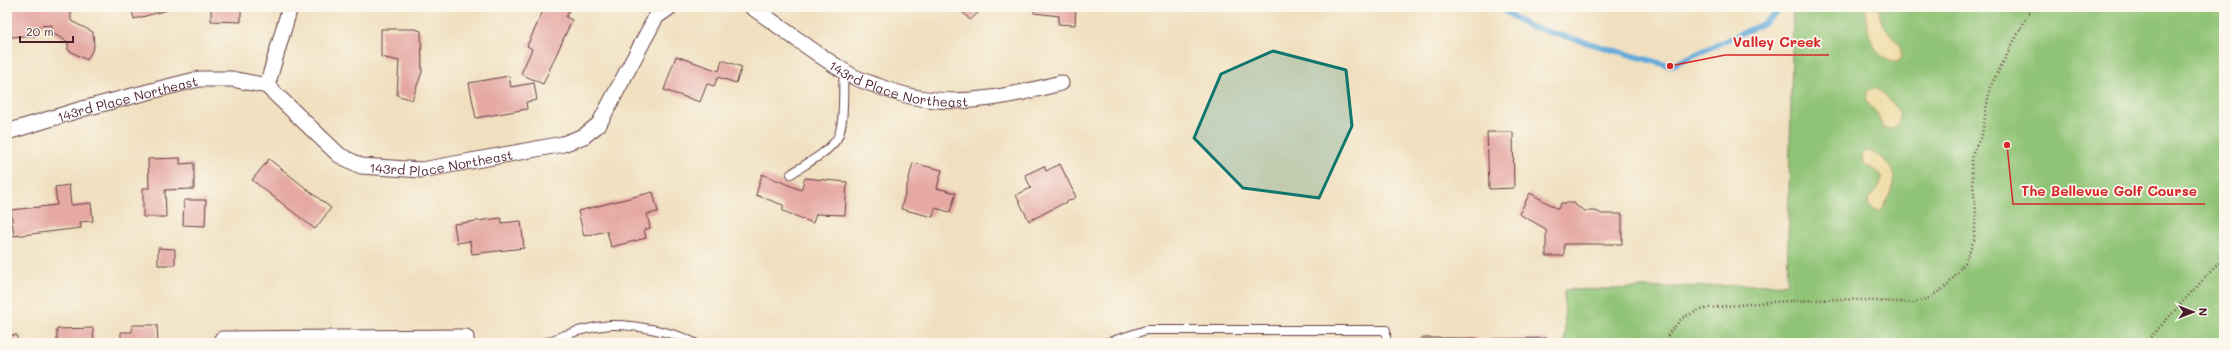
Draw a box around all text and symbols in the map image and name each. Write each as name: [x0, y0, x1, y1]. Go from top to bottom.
scale bar: [20, 18, 73, 44]
text: 20 m: [26, 23, 54, 39]
callout: Valley Creek: [1725, 29, 1829, 55]
text: Valley Creek: [1733, 32, 1821, 51]
street label: 143rd Place Northeast: [826, 56, 969, 109]
street label: 143rd Place Northeast: [55, 71, 199, 125]
street label: 143rd Place Northeast: [369, 145, 514, 179]
callout: The Bellevue Golf Course: [2013, 178, 2205, 204]
text: The Bellevue Golf Course: [2021, 181, 2197, 200]
north arrow: [2173, 292, 2213, 332]
text: N: [2196, 308, 2211, 316]

